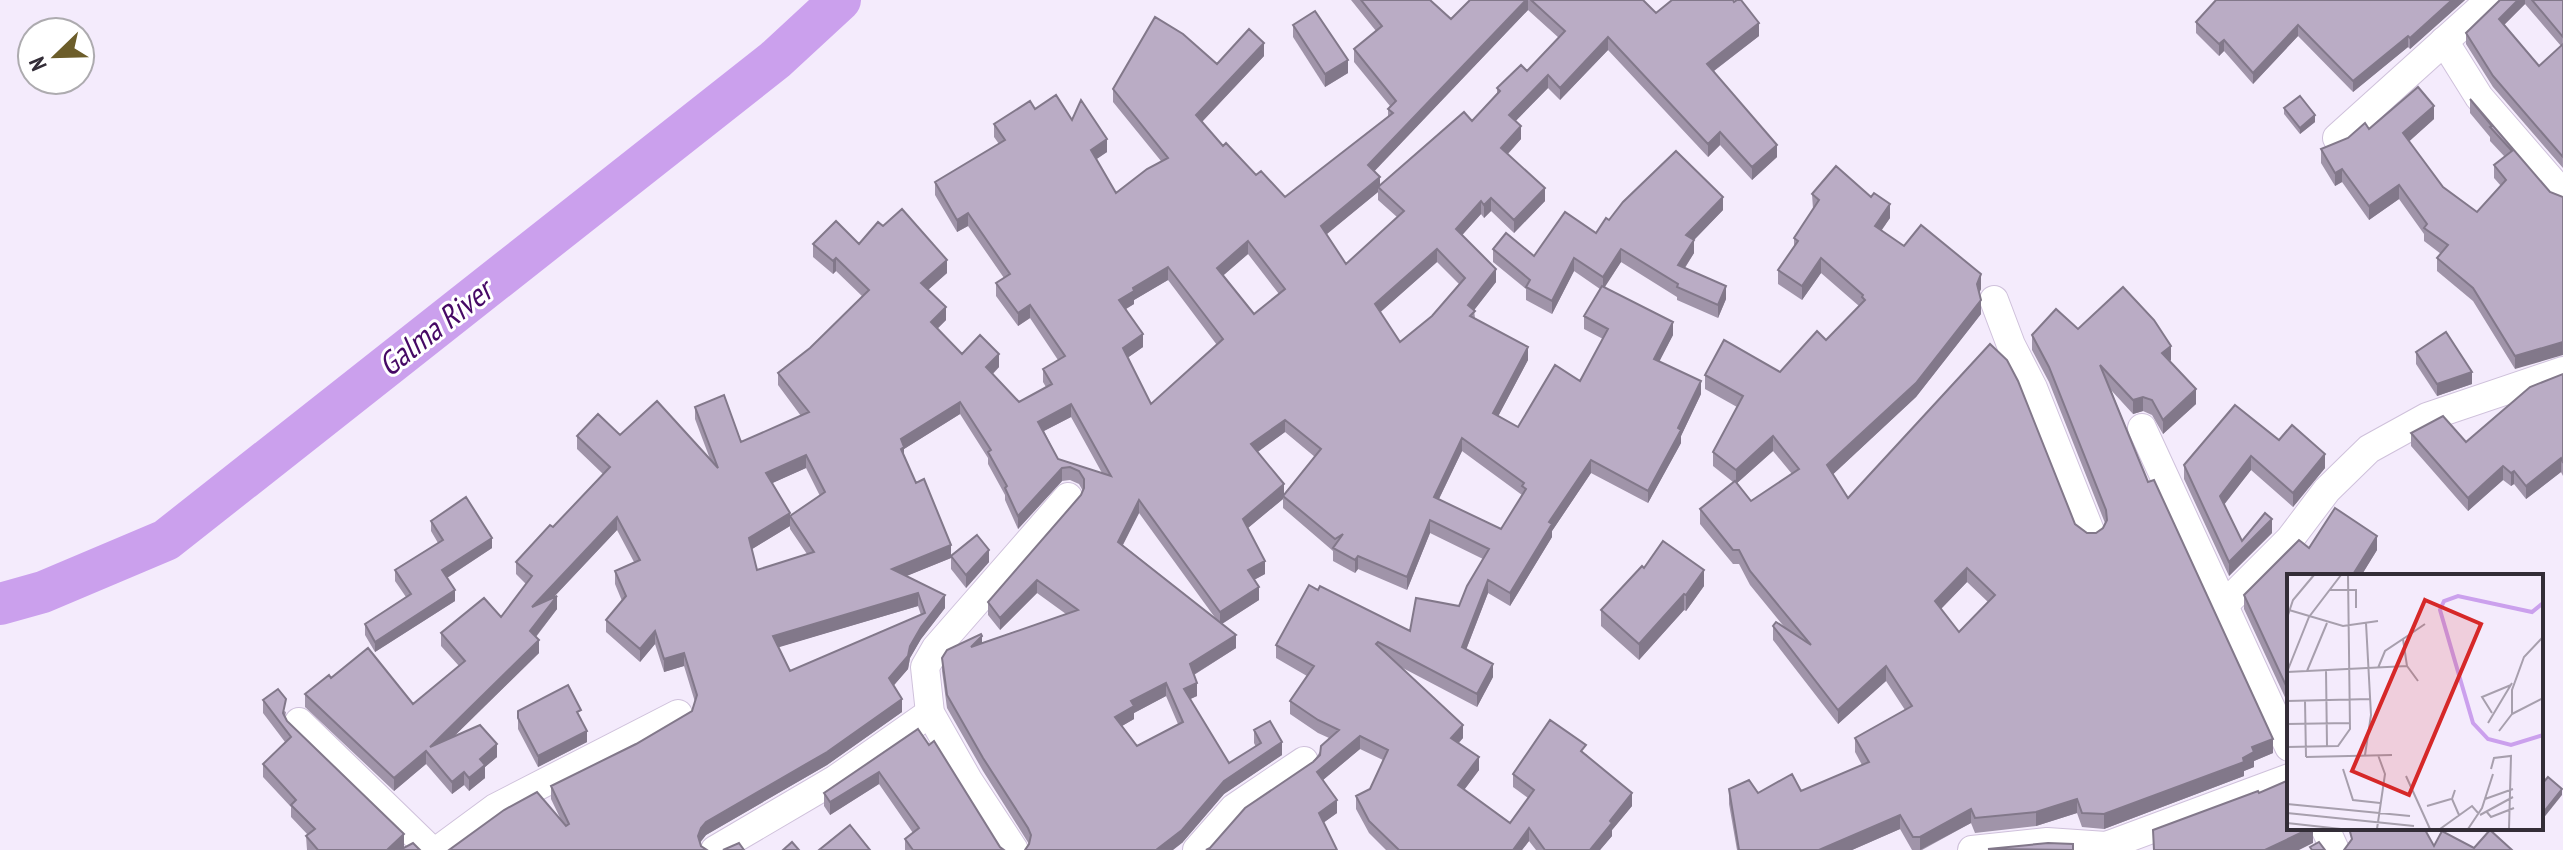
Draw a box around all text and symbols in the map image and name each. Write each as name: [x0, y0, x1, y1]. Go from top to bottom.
north arrow: [16, 16, 96, 96]
text: N: [22, 53, 53, 75]
water label: Galma River: [369, 267, 503, 385]
inset map: [2287, 574, 2543, 830]

